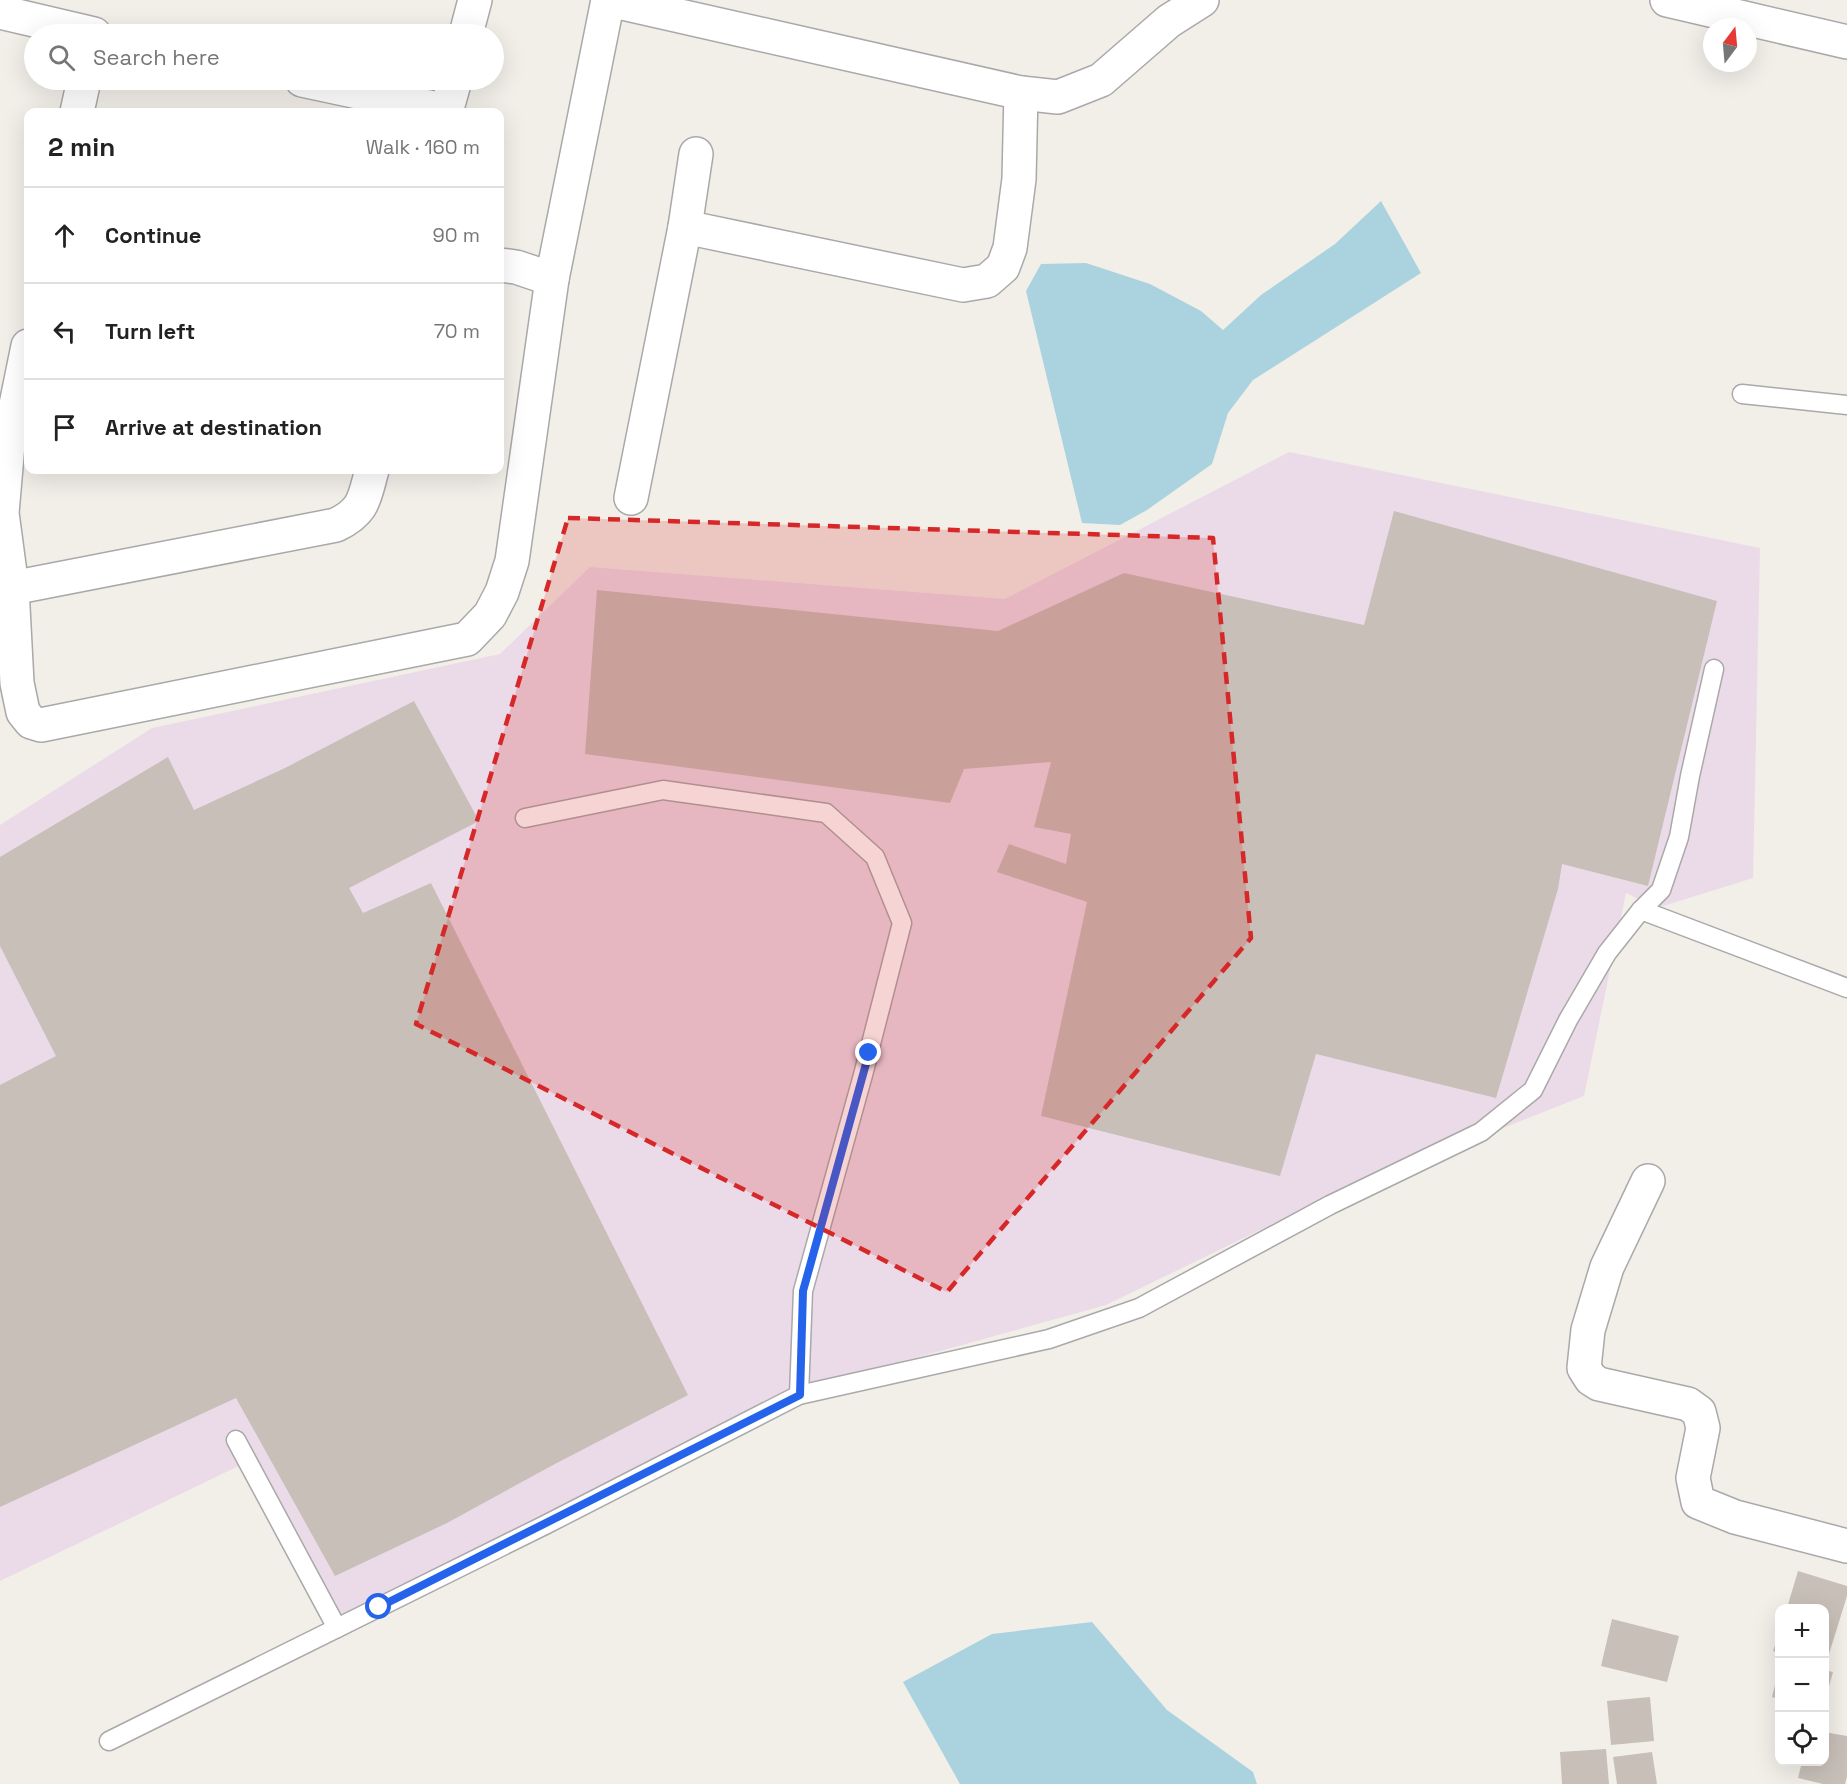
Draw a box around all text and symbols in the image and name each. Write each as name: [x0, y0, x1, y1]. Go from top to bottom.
north arrow: [1703, 18, 1757, 72]
search box: [24, 24, 504, 90]
icon: search: [45, 41, 78, 74]
text: Search here: [93, 43, 220, 71]
text: 2 min: [48, 130, 115, 164]
text: Walk · 160 m: [366, 134, 480, 160]
icon: ahead: [48, 219, 81, 252]
text: Continue: [105, 221, 201, 249]
text: 90 m: [433, 222, 480, 248]
icon: left: [48, 315, 81, 348]
text: Turn left: [105, 317, 195, 345]
text: 70 m: [434, 318, 480, 344]
icon: arrive: [48, 411, 81, 444]
text: Arrive at destination: [105, 413, 322, 441]
route end: [855, 1039, 881, 1065]
route start: [365, 1593, 391, 1619]
map controls: [1775, 1604, 1829, 1766]
button: +: [1775, 1604, 1829, 1658]
button: −: [1775, 1658, 1829, 1712]
button: locate: [1775, 1712, 1829, 1766]

